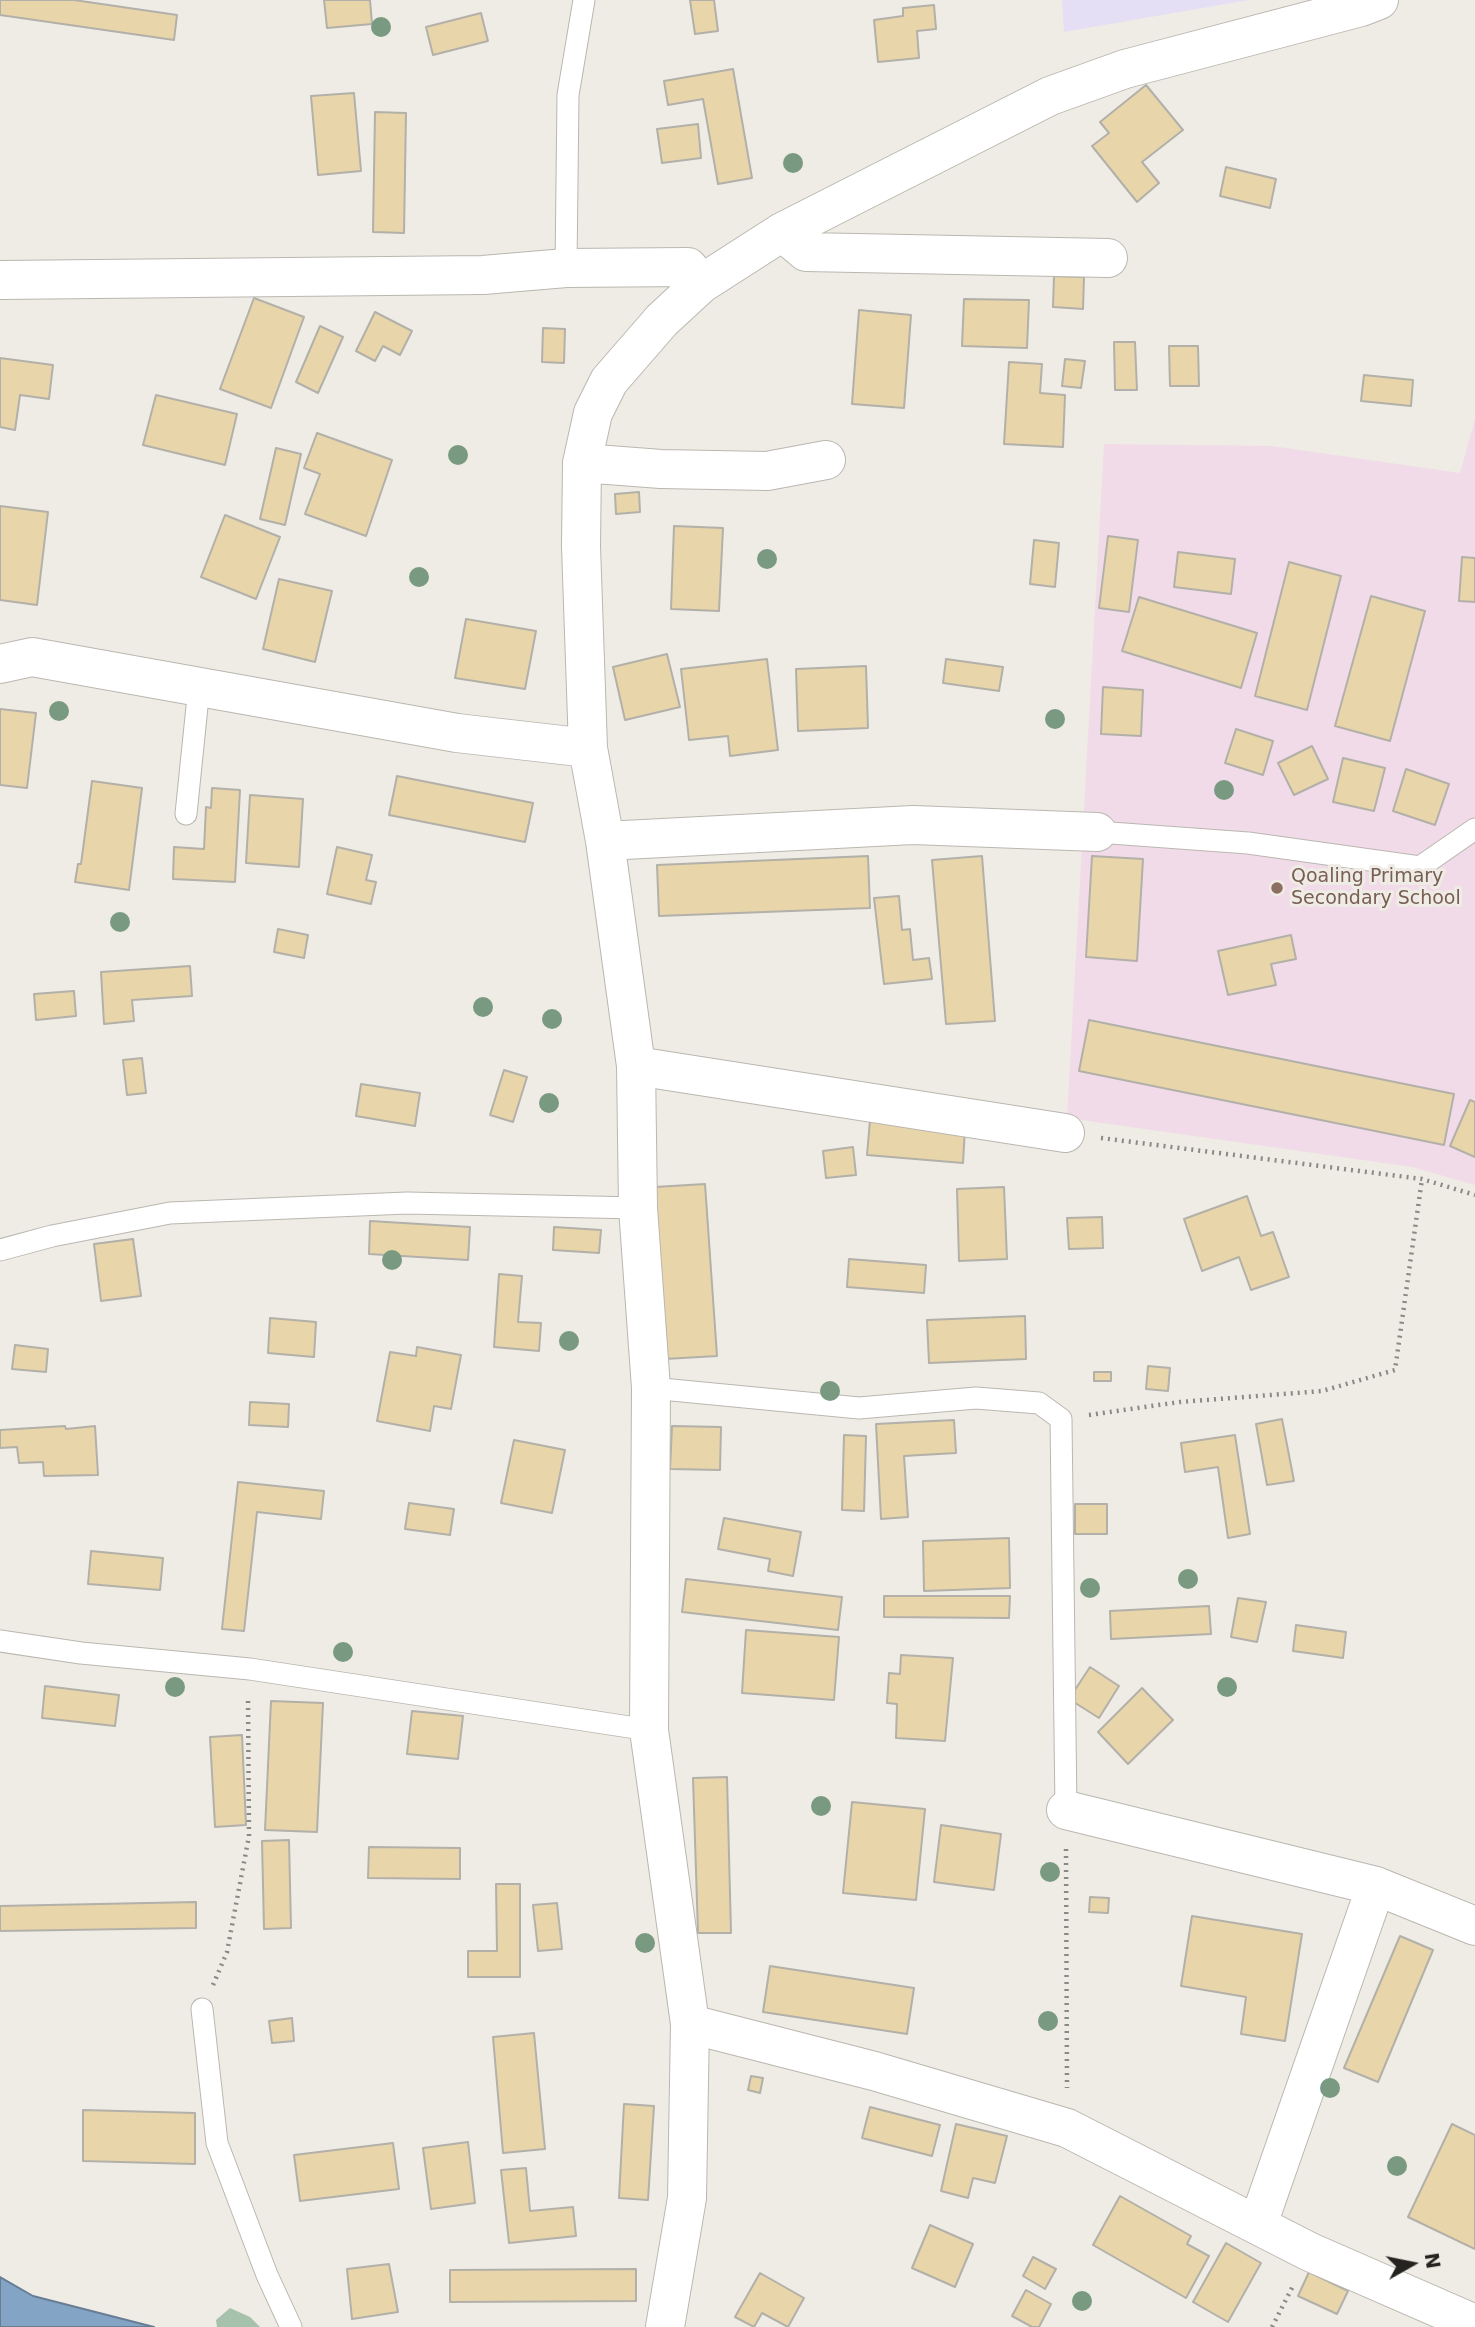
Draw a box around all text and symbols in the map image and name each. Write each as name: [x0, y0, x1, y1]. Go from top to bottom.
place label: Qoaling Primary Secondary School: [1291, 866, 1461, 910]
marker: Qoaling Primary Secondary School: [1269, 880, 1285, 896]
north arrow: [1377, 2229, 1447, 2299]
text: N: [1421, 2251, 1445, 2270]

